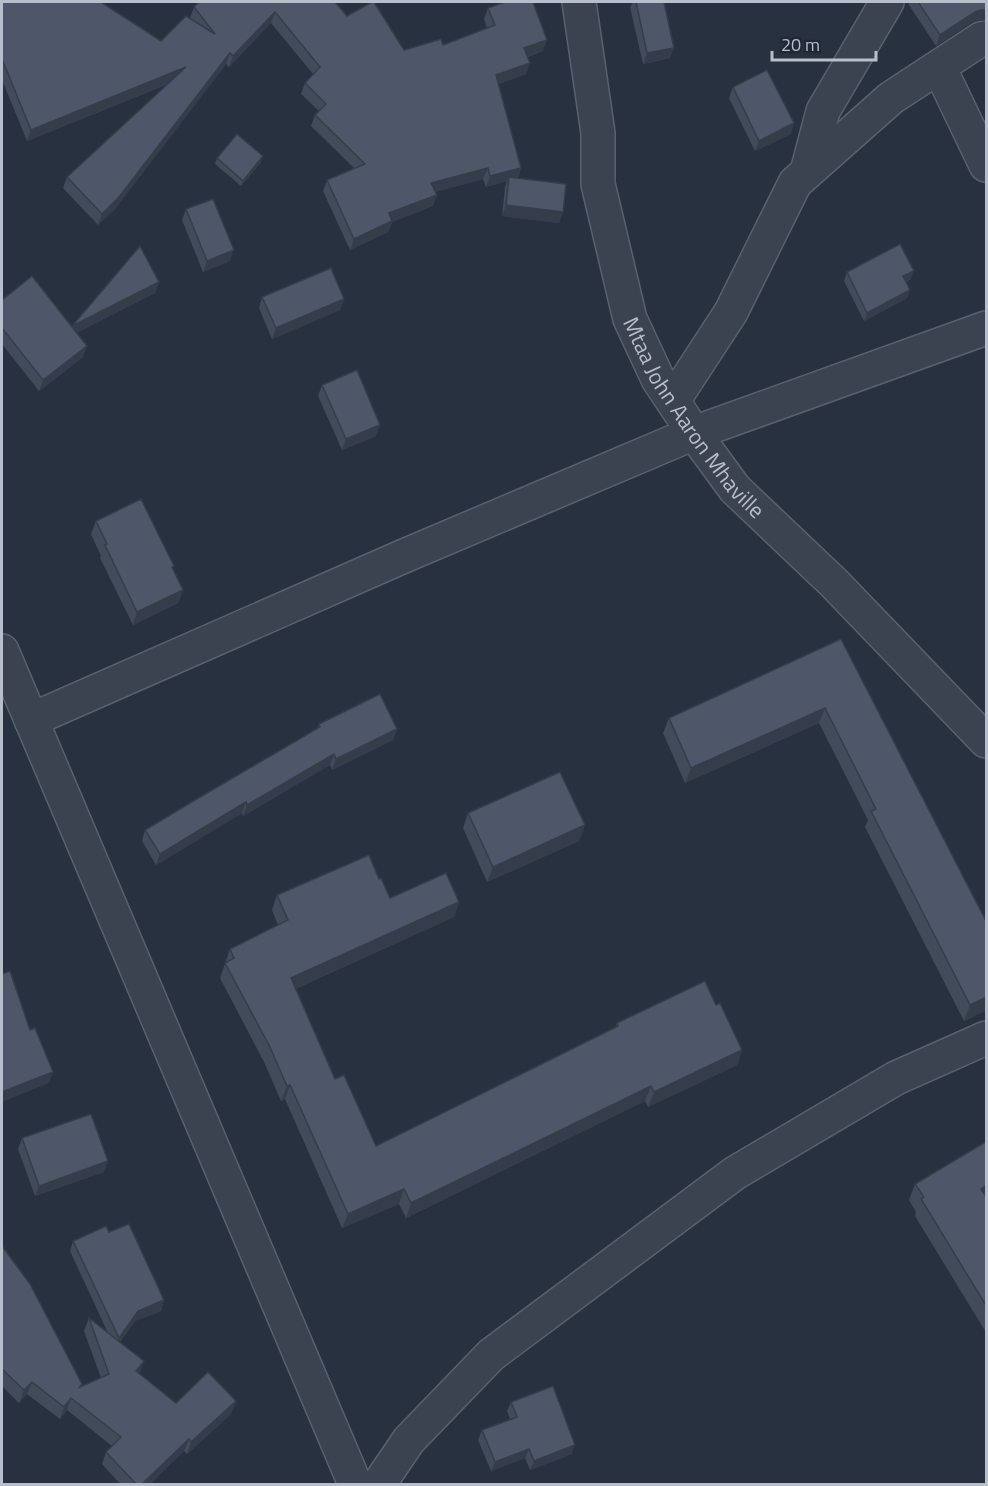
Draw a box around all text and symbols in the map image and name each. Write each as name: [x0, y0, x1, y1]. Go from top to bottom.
scale bar: [772, 24, 876, 62]
text: 20 m: [781, 31, 820, 58]
street label: Mtaa John Aaron Mhaville: [614, 311, 773, 526]

